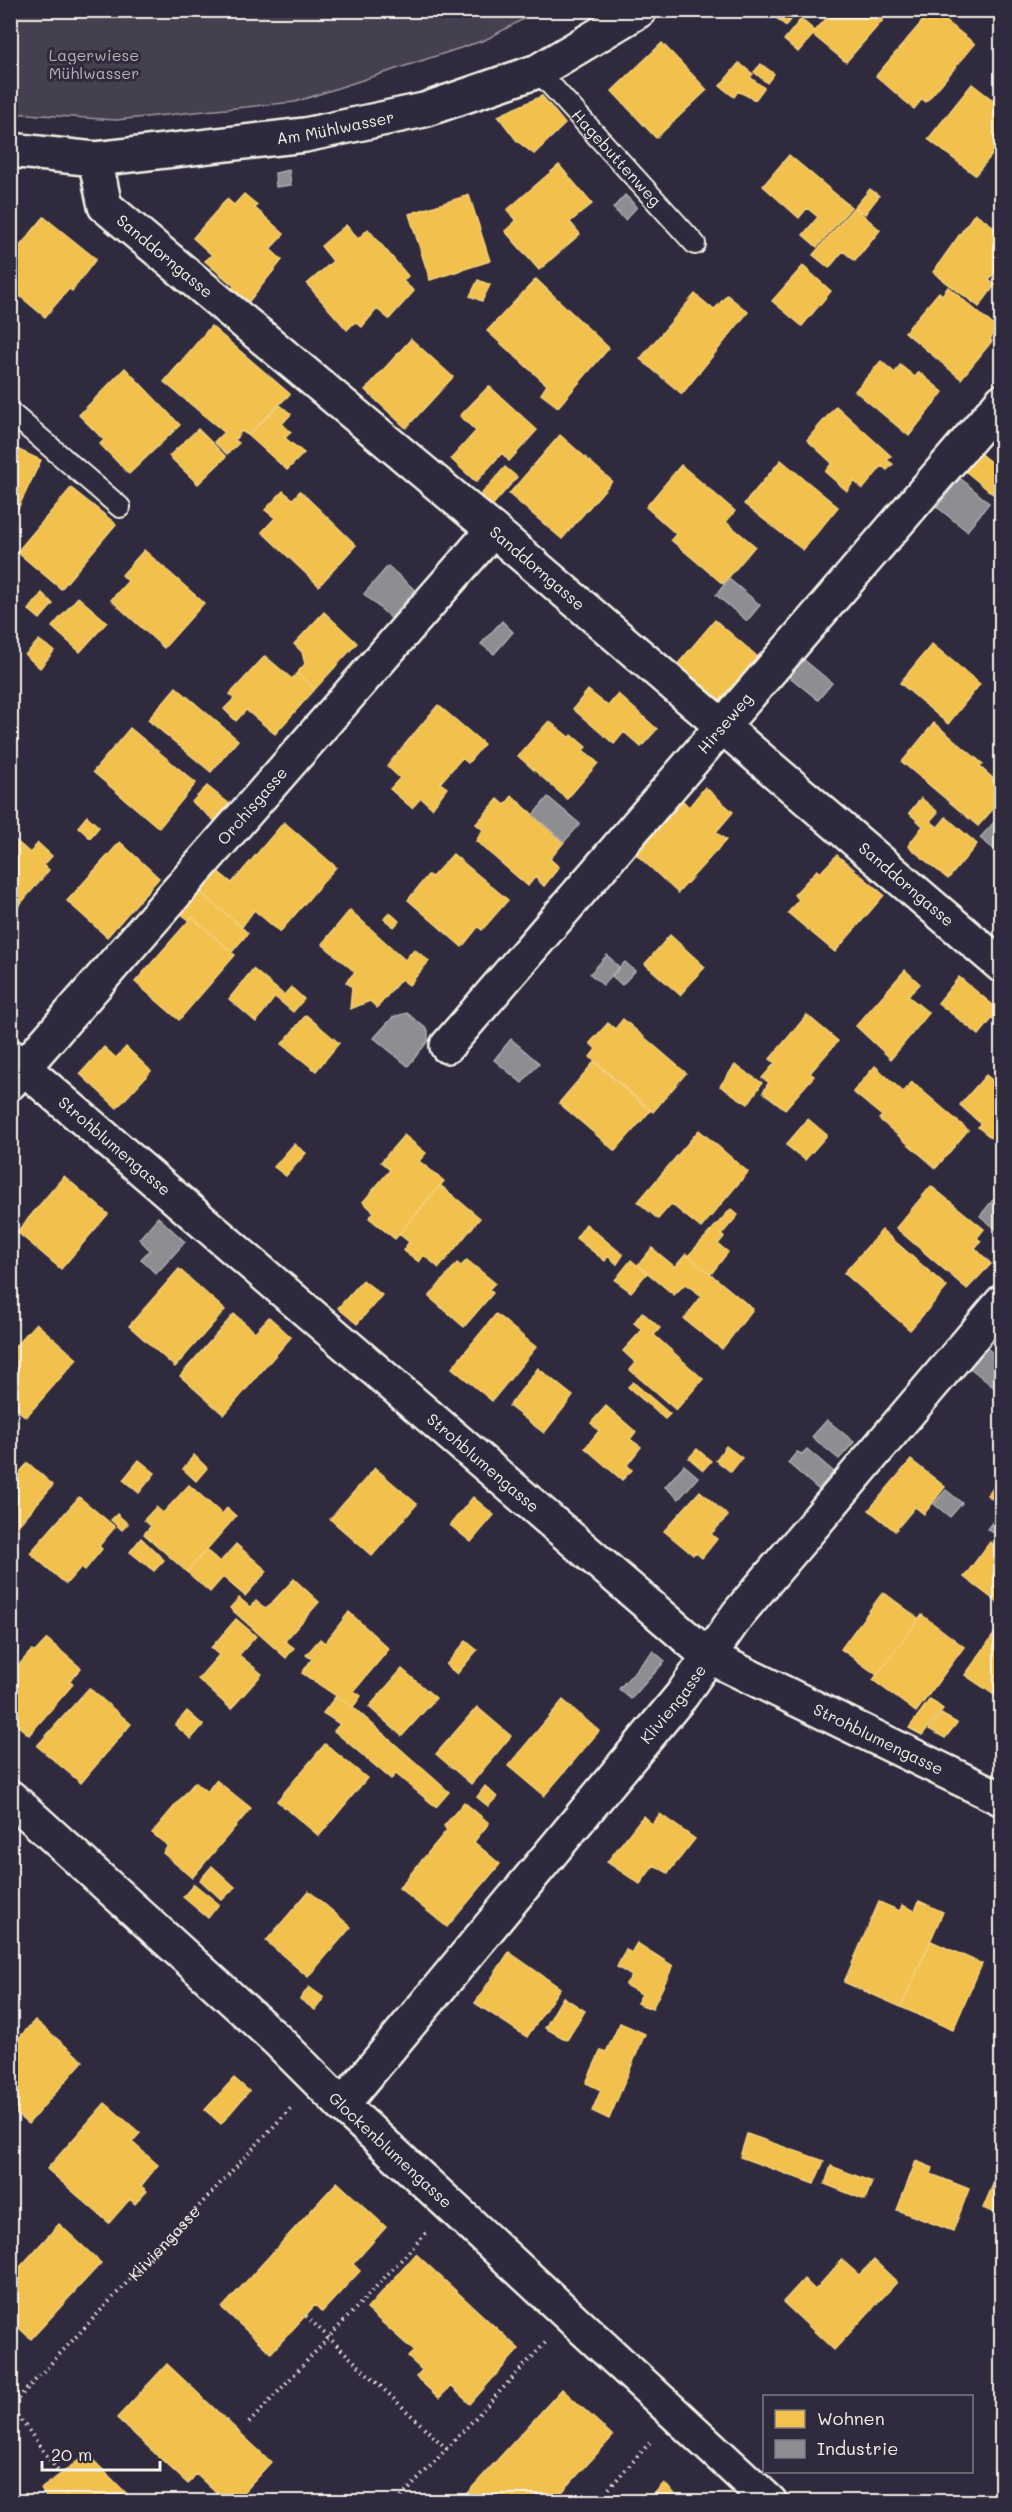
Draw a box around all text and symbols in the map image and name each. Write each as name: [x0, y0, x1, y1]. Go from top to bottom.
park label: Lagerwiese Mühlwasser: [49, 44, 139, 83]
street label: Hagebuttenweg: [568, 104, 666, 210]
street label: Am Mühlwasser: [275, 106, 396, 148]
street label: Sanddorngasse: [113, 209, 218, 302]
street label: Sanddorngasse: [486, 521, 590, 614]
street label: Hirseweg: [692, 688, 756, 758]
street label: Orchisgasse: [212, 762, 291, 849]
street label: Sanddorngasse: [855, 837, 959, 931]
street label: Strohblumengasse: [54, 1091, 176, 1200]
street label: Strohblumengasse: [423, 1408, 544, 1517]
street label: Kliviengasse: [635, 1660, 710, 1748]
street label: Strohblumengasse: [810, 1698, 947, 1779]
street label: Glockenblumengasse: [325, 2087, 457, 2212]
street label: Kliviengasse: [123, 2201, 204, 2285]
legend: [763, 2395, 973, 2473]
text: Wohnen: [817, 2406, 885, 2430]
scale bar: [42, 2434, 160, 2472]
text: Industrie: [817, 2436, 898, 2460]
text: 20 m: [51, 2442, 92, 2466]

